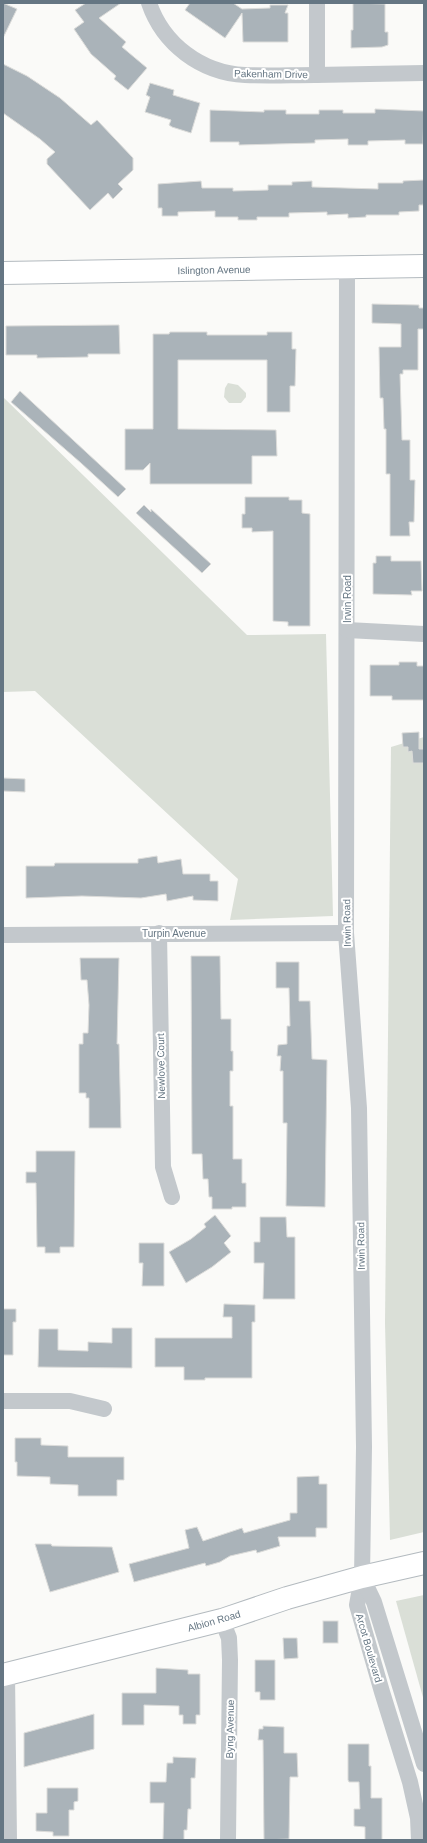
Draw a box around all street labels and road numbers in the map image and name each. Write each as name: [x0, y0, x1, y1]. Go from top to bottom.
street label: Pakenham Drive: [234, 68, 308, 80]
street label: Islington Avenue: [177, 264, 251, 276]
street label: Irwin Road: [342, 575, 353, 623]
street label: Irwin Road: [341, 899, 353, 947]
street label: Turpin Avenue: [142, 928, 206, 939]
street label: Newlove Court: [155, 1033, 167, 1099]
street label: Irwin Road: [355, 1222, 367, 1270]
street label: Albion Road: [186, 1608, 242, 1634]
street label: Arcot Boulevard: [354, 1612, 384, 1684]
street label: Byng Avenue: [224, 1699, 236, 1758]

